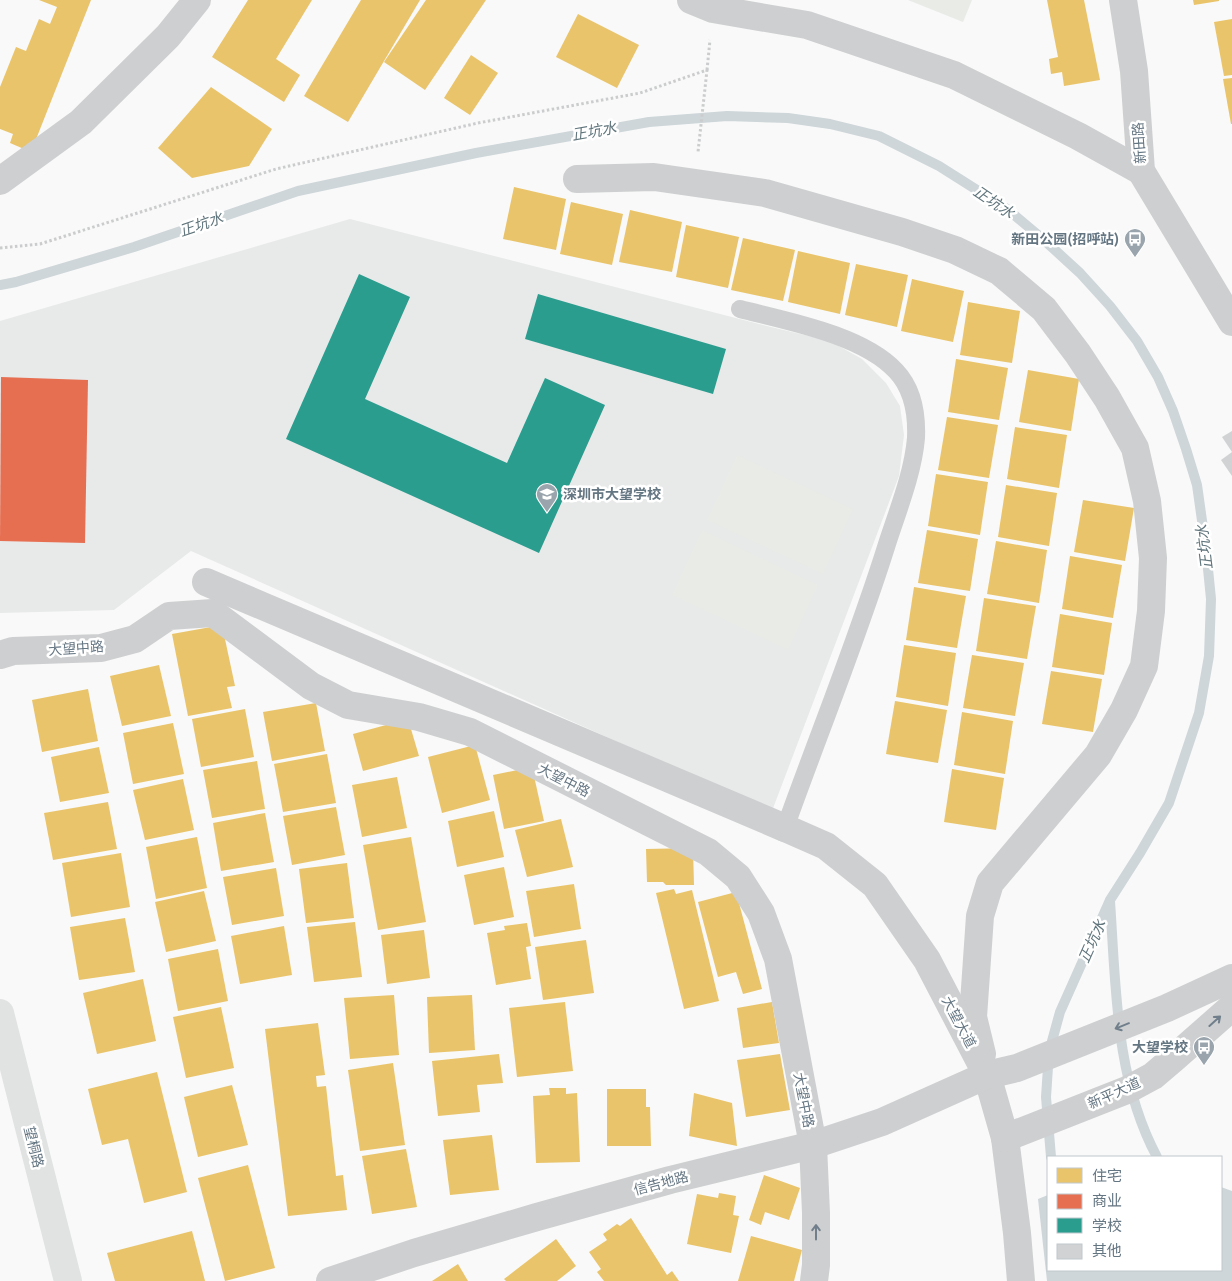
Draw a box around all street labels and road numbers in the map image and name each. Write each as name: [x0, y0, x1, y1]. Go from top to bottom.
street label: 新田路: [1130, 121, 1148, 165]
street label: 大望中路: [48, 638, 104, 658]
street label: 大望中路: [535, 760, 593, 800]
street label: 大望大道: [939, 994, 979, 1050]
street label: 大望中路: [791, 1071, 817, 1129]
street label: 新平大道: [1085, 1074, 1143, 1112]
street label: 望桐路: [21, 1125, 47, 1169]
street label: 信告地路: [632, 1168, 690, 1198]

